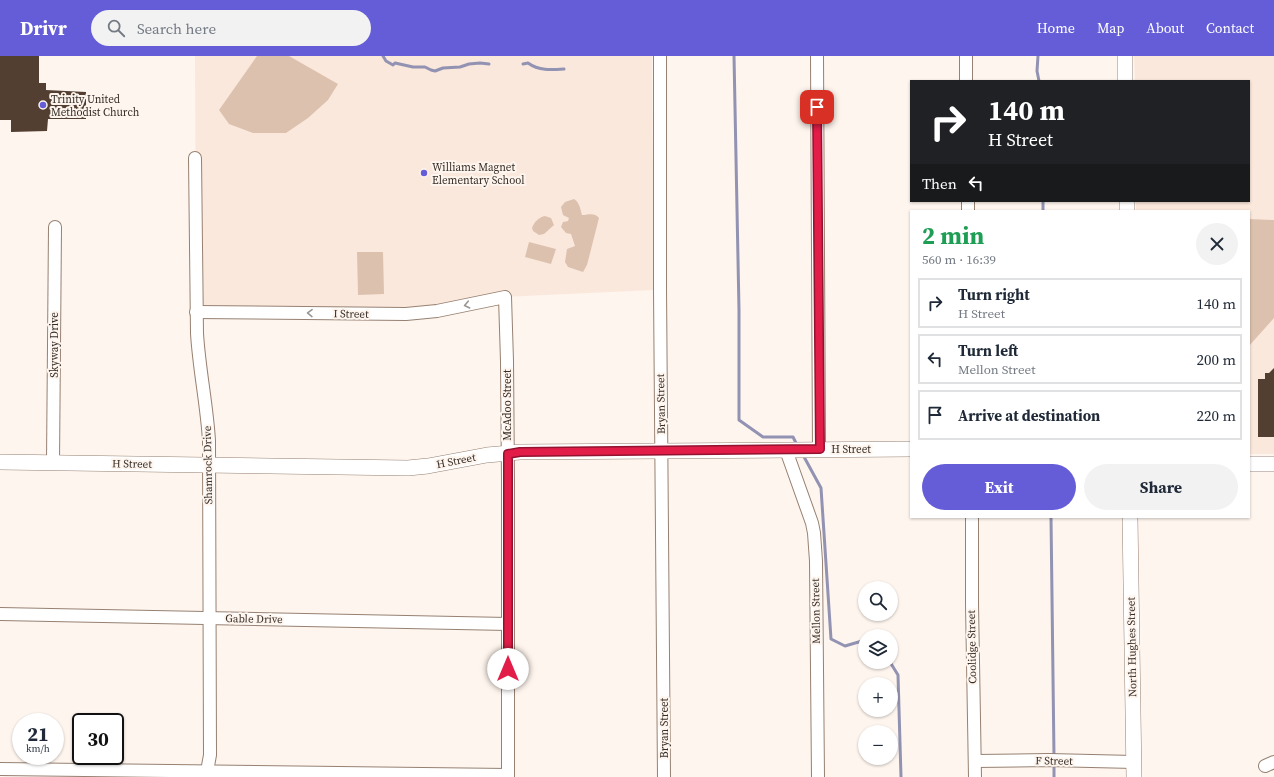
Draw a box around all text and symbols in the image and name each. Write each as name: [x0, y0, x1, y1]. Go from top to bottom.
search box: [91, 10, 371, 46]
text: Drivr: [20, 15, 67, 41]
icon: search: [105, 17, 127, 39]
text: Search here: [137, 18, 216, 39]
text: Home: [1037, 18, 1075, 38]
text: Map: [1097, 18, 1124, 38]
text: About: [1146, 18, 1184, 38]
text: Contact: [1206, 18, 1254, 38]
pin: [800, 90, 834, 124]
text: 140 m: [988, 91, 1065, 129]
place label: Trinity United Methodist Church: [51, 92, 140, 120]
icon: arrive: [806, 96, 828, 118]
icon: right: [922, 96, 974, 148]
marker: Trinity United Methodist Church: [38, 100, 48, 110]
text: H Street: [988, 127, 1053, 152]
place label: Williams Magnet Elementary School: [432, 160, 524, 188]
marker: Williams Magnet Elementary School: [419, 168, 429, 178]
icon: left: [965, 172, 987, 194]
text: Then: [922, 173, 957, 194]
text: 2 min: [922, 219, 984, 252]
button: close: [1196, 223, 1238, 265]
text: 560 m · 16:39: [922, 251, 996, 268]
text: Turn right: [958, 284, 1030, 305]
icon: right: [924, 292, 946, 314]
text: 140 m: [1196, 293, 1236, 314]
one-way arrow: [464, 300, 470, 308]
text: H Street: [958, 305, 1005, 322]
street label: I Street: [333, 306, 369, 322]
one-way arrow: [307, 309, 313, 317]
street label: Skyway Drive: [47, 312, 62, 378]
text: Turn left: [958, 340, 1018, 361]
icon: left: [924, 348, 946, 370]
text: 200 m: [1196, 349, 1236, 370]
text: Mellon Street: [958, 361, 1035, 378]
street label: McAdoo Street: [500, 369, 515, 441]
street label: Bryan Street: [653, 373, 669, 434]
icon: arrive: [924, 404, 946, 426]
text: Arrive at destination: [958, 405, 1100, 426]
text: 220 m: [1196, 405, 1236, 426]
street label: Shamrock Drive: [200, 425, 216, 504]
street label: H Street: [831, 442, 871, 457]
street label: H Street: [435, 450, 477, 472]
street label: H Street: [112, 456, 152, 472]
button: Exit: [922, 464, 1076, 510]
button: Share: [1084, 464, 1238, 510]
street label: Mellon Street: [808, 578, 824, 644]
map controls: [858, 581, 898, 765]
button: search: [858, 581, 898, 621]
street label: North Hughes Street: [1124, 596, 1140, 697]
street label: Coolidge Street: [964, 610, 980, 684]
street label: Gable Drive: [225, 611, 283, 627]
button: layers: [858, 629, 898, 669]
position arrow: [487, 648, 529, 690]
button: +: [858, 677, 898, 717]
street label: Bryan Street: [657, 697, 672, 758]
speed limit sign: 30: [72, 713, 124, 765]
text: 21: [27, 720, 49, 748]
button: −: [858, 725, 898, 765]
text: km/h: [26, 742, 50, 755]
street label: F Street: [1035, 753, 1073, 769]

